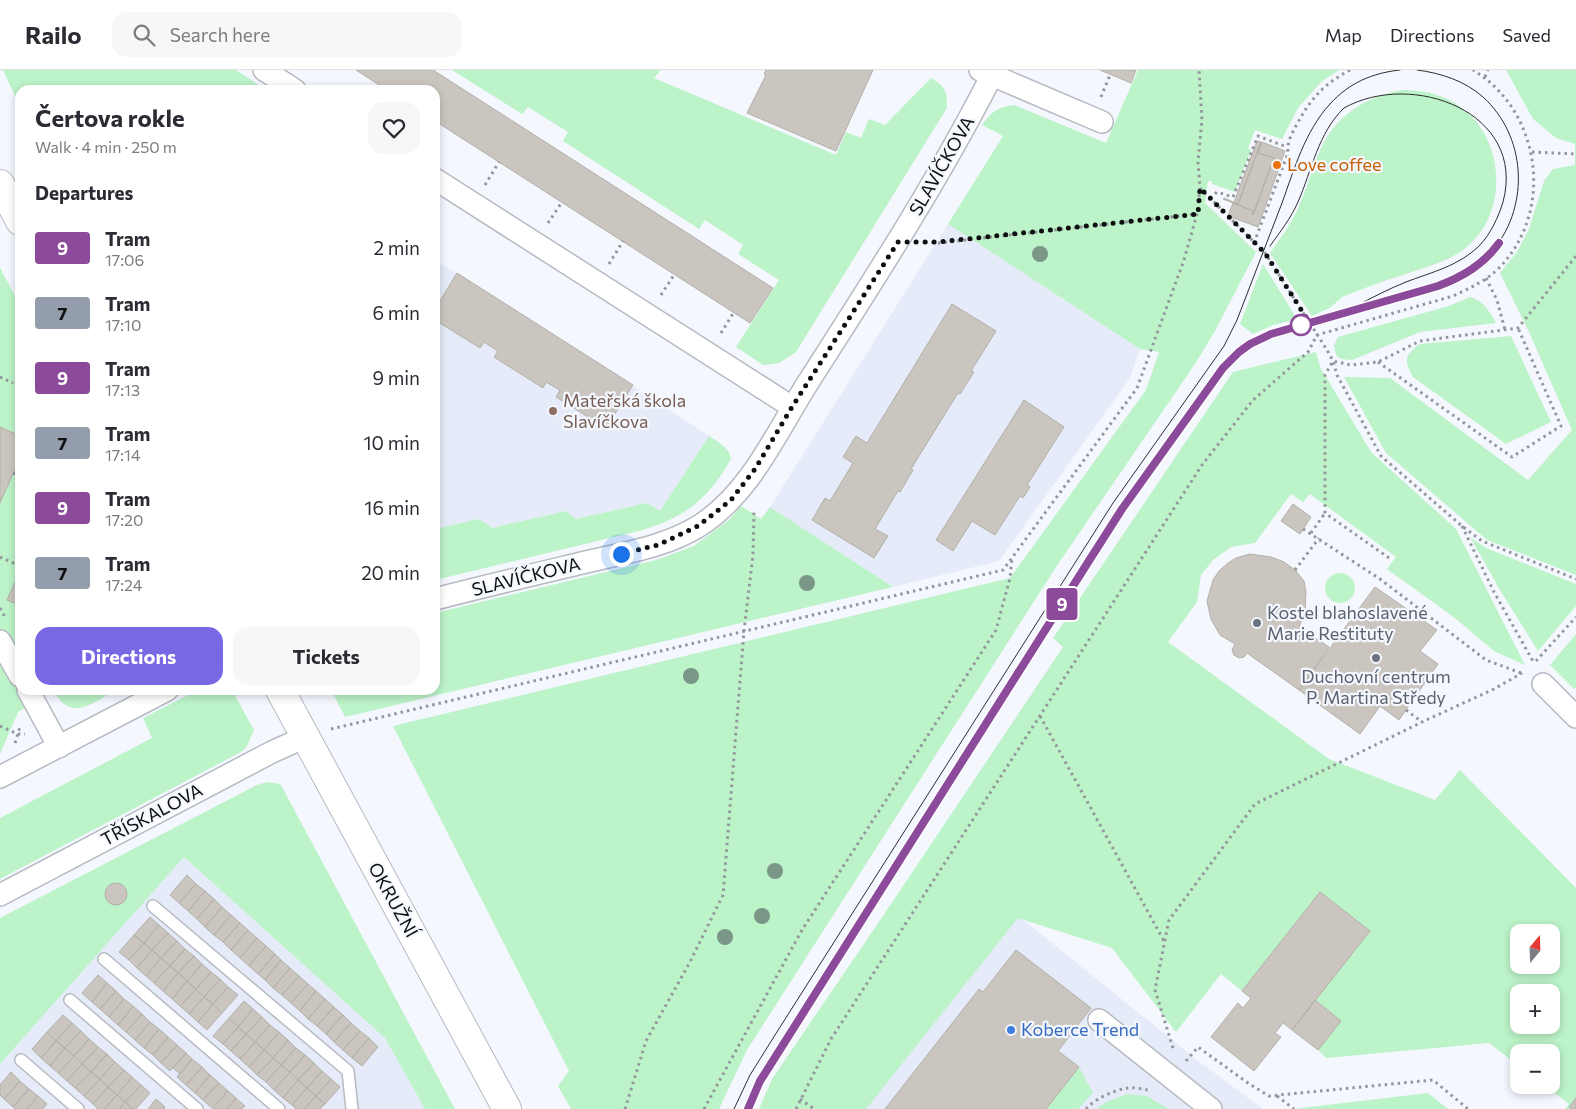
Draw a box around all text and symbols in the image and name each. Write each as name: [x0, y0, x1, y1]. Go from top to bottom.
search box: [112, 12, 462, 57]
text: Railo: [25, 20, 82, 49]
icon: search: [130, 21, 158, 49]
text: Search here: [170, 23, 270, 46]
text: Map: [1325, 24, 1362, 46]
text: Directions: [1390, 24, 1474, 46]
text: Saved: [1502, 24, 1551, 46]
button: heart: [368, 102, 420, 154]
text: Čertova rokle: [35, 103, 185, 132]
street label: SLAVÍČKOVA: [904, 112, 978, 219]
text: Walk · 4 min · 250 m: [35, 137, 177, 156]
place label: Love coffee: [1287, 153, 1382, 175]
marker: Love coffee: [1271, 159, 1283, 171]
text: Departures: [35, 181, 133, 204]
text: Tram: [105, 227, 150, 250]
text: 2 min: [373, 236, 420, 259]
text: 9: [57, 237, 68, 259]
text: 17:06: [105, 250, 144, 269]
text: Tram: [105, 292, 150, 315]
text: 6 min: [372, 301, 420, 324]
text: 7: [58, 302, 67, 324]
unlabelled marker: [1290, 314, 1312, 336]
text: 17:10: [105, 315, 141, 334]
text: Tram: [105, 357, 150, 380]
text: 9 min: [372, 366, 420, 389]
text: 9: [57, 367, 68, 389]
text: 17:13: [105, 380, 140, 399]
place label: Mateřská škola Slavíčkova: [563, 389, 686, 432]
marker: Mateřská škola Slavíčkova: [547, 405, 559, 417]
text: Tram: [105, 422, 150, 445]
text: 10 min: [363, 431, 420, 454]
text: 7: [58, 432, 67, 454]
text: 17:14: [105, 445, 141, 464]
text: Tram: [105, 487, 150, 510]
text: 16 min: [364, 496, 420, 519]
text: 9: [57, 497, 68, 519]
text: 17:20: [105, 510, 143, 529]
your location: [609, 542, 634, 567]
text: Tram: [105, 552, 150, 575]
street label: SLAVÍČKOVA: [469, 552, 582, 600]
text: 20 min: [361, 561, 420, 584]
text: 7: [58, 562, 67, 584]
text: 17:24: [105, 575, 142, 594]
line badge: 9: [1046, 588, 1078, 620]
text: 9: [1056, 593, 1068, 615]
place label: Kostel blahoslavené Marie Restituty: [1267, 601, 1428, 644]
marker: Kostel blahoslavené Marie Restituty: [1251, 617, 1263, 629]
button: Directions: [35, 627, 223, 685]
button: Tickets: [233, 627, 420, 685]
marker: Duchovní centrum P. Martina Středy: [1370, 652, 1382, 664]
place label: Duchovní centrum P. Martina Středy: [1301, 665, 1451, 708]
street label: TŘÍSKALOVA: [97, 778, 206, 850]
street label: OKRUŽNÍ: [364, 858, 424, 942]
north arrow: [1510, 924, 1560, 974]
map controls: [1510, 924, 1560, 1094]
button: +: [1510, 984, 1560, 1034]
place label: Koberce Trend: [1021, 1018, 1139, 1040]
marker: Koberce Trend: [1005, 1024, 1017, 1036]
button: −: [1510, 1044, 1560, 1094]

